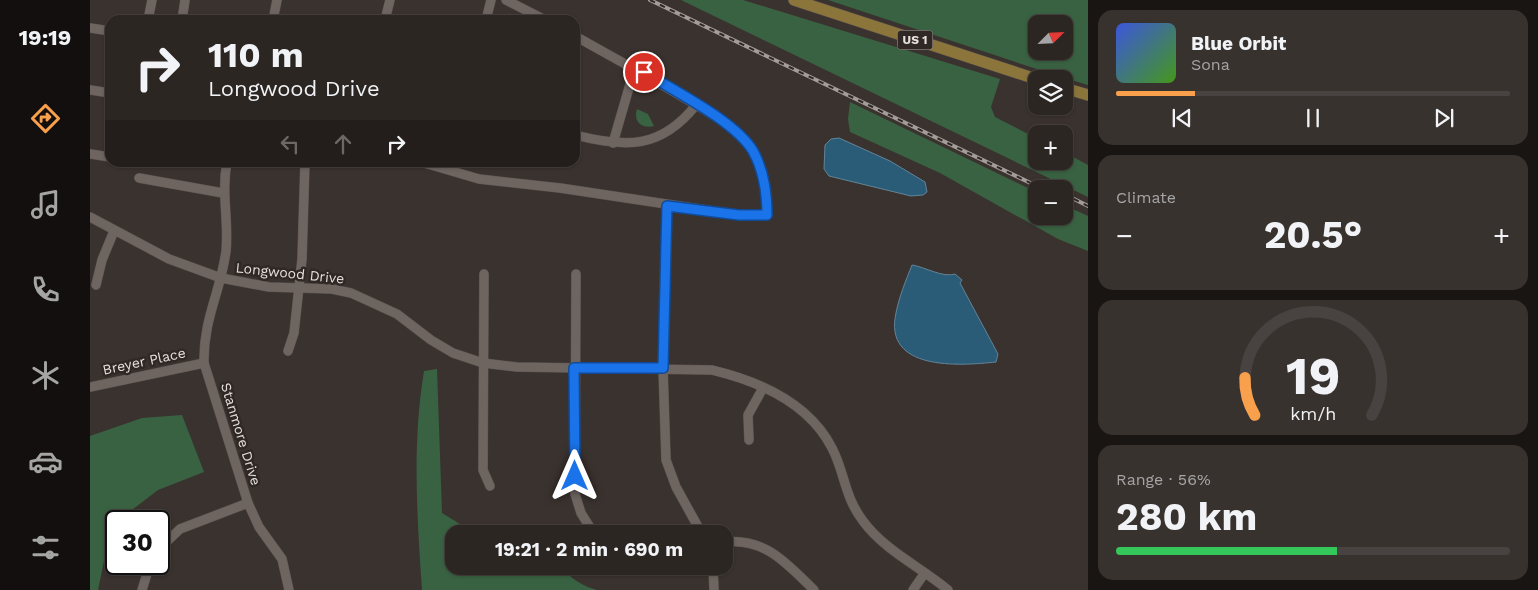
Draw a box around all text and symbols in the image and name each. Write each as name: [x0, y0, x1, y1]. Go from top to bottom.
north arrow: [1028, 15, 1072, 60]
map controls: [1028, 15, 1073, 225]
text: 19:19: [19, 25, 71, 50]
road number: US 1: [898, 30, 932, 50]
text: Blue Orbit: [1191, 32, 1286, 55]
text: 110 m: [208, 34, 304, 76]
icon: right: [125, 35, 190, 100]
pin: [623, 51, 665, 93]
text: Sona: [1191, 55, 1230, 74]
icon: arrive: [630, 58, 658, 86]
button: layers: [1028, 70, 1073, 115]
text: Longwood Drive: [208, 76, 380, 101]
icon: directions: [28, 101, 63, 136]
icon: previous: [1168, 104, 1196, 132]
icon: pause: [1299, 104, 1327, 132]
icon: next: [1430, 104, 1458, 132]
button: +: [1028, 125, 1073, 170]
icon: left: [276, 130, 304, 158]
icon: ahead: [329, 130, 357, 158]
icon: right: [382, 130, 410, 158]
button: −: [1028, 180, 1073, 225]
icon: music: [28, 187, 63, 222]
text: Climate: [1116, 188, 1176, 207]
text: 20.5°: [1264, 213, 1362, 257]
text: −: [1116, 219, 1133, 252]
text: +: [1493, 219, 1510, 252]
street label: Longwood Drive: [235, 259, 345, 287]
icon: phone: [28, 272, 63, 307]
street label: Breyer Place: [101, 344, 187, 378]
text: 19: [1286, 346, 1340, 407]
icon: climate: [28, 358, 63, 393]
street label: Stanmore Drive: [218, 381, 264, 487]
text: km/h: [1290, 403, 1336, 424]
icon: car: [28, 444, 63, 479]
position arrow: [548, 449, 600, 501]
text: Range · 56%: [1116, 470, 1211, 489]
text: 280 km: [1116, 495, 1257, 539]
speed limit sign: 30: [105, 510, 170, 575]
icon: filters: [28, 530, 63, 565]
text: 19:21 · 2 min · 690 m: [495, 538, 683, 561]

